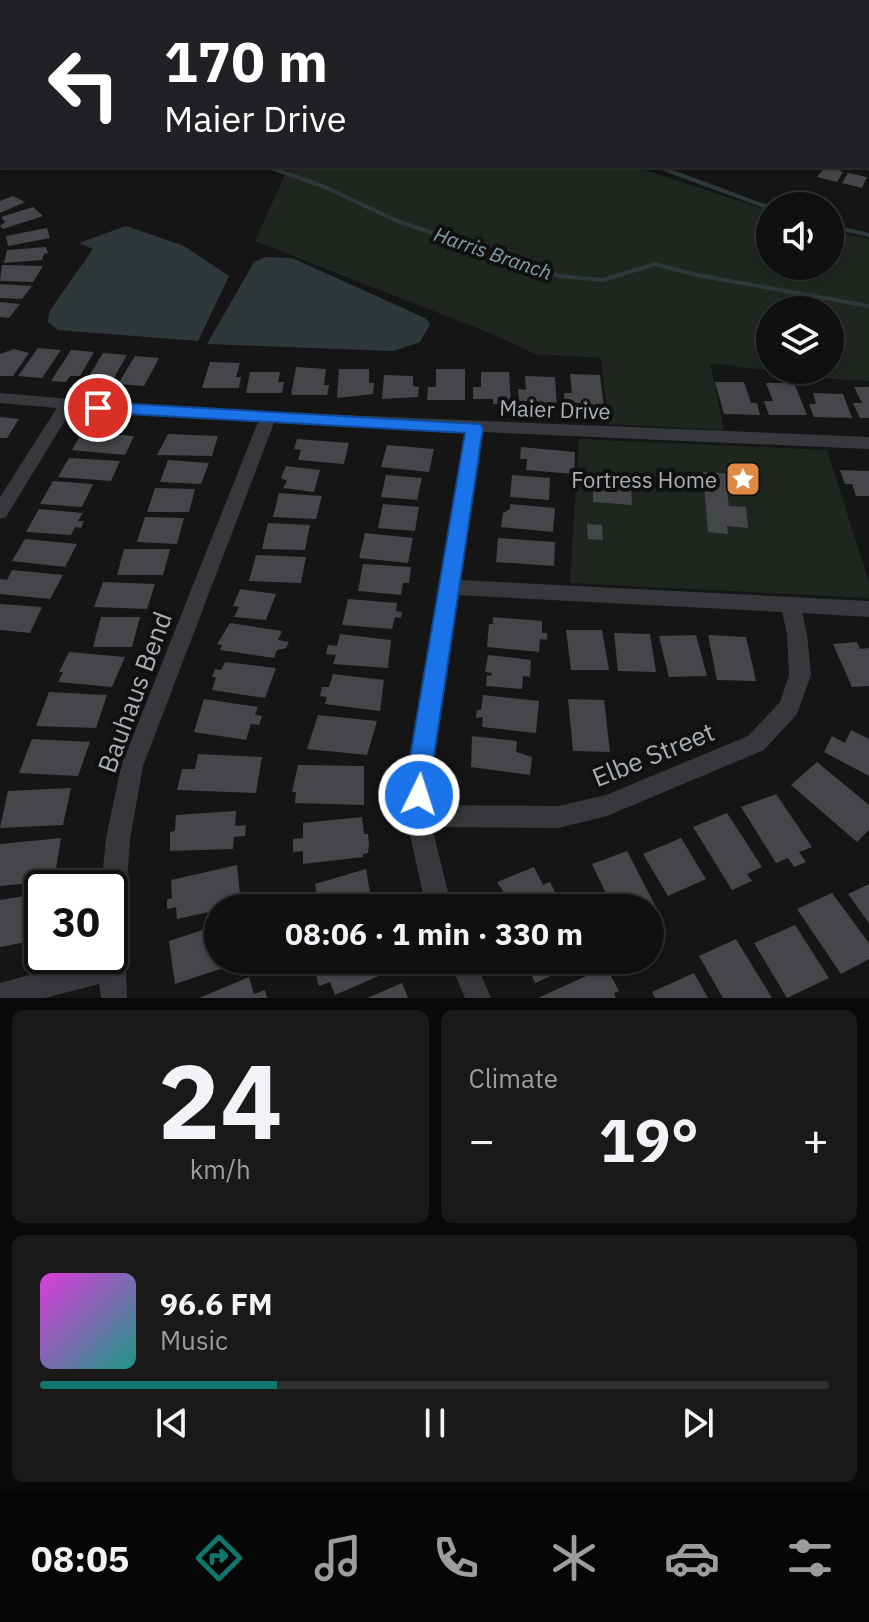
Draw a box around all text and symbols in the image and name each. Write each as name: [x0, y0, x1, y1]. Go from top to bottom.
text: 170 m: [164, 25, 328, 97]
icon: left: [32, 32, 136, 136]
text: Maier Drive: [164, 95, 346, 142]
map controls: [756, 192, 844, 384]
button: sound: [756, 192, 844, 280]
water label: Harris Branch: [430, 220, 556, 286]
button: layers: [756, 296, 844, 384]
pin: [64, 374, 132, 442]
icon: arrive: [76, 386, 120, 430]
street label: Maier Drive: [499, 393, 611, 425]
place icon: Fortress Home: [724, 460, 762, 498]
place label: Fortress Home: [571, 465, 717, 494]
street label: Bauhaus Bend: [89, 607, 179, 777]
street label: Elbe Street: [587, 714, 719, 794]
position arrow: [377, 753, 461, 837]
speed limit sign: 30: [24, 870, 128, 974]
text: 08:06 · 1 min · 330 m: [285, 914, 583, 953]
text: 24: [158, 1032, 283, 1168]
text: Climate: [469, 1061, 558, 1095]
text: 19°: [599, 1100, 699, 1179]
text: −: [469, 1111, 495, 1168]
text: +: [803, 1111, 829, 1168]
text: km/h: [190, 1152, 251, 1186]
text: 96.6 FM: [160, 1284, 273, 1323]
text: Music: [160, 1323, 228, 1357]
icon: previous: [150, 1401, 194, 1445]
icon: pause: [413, 1401, 457, 1445]
icon: next: [676, 1401, 720, 1445]
icon: directions: [191, 1530, 247, 1586]
icon: music: [310, 1530, 366, 1586]
icon: phone: [428, 1530, 484, 1586]
icon: climate: [546, 1530, 602, 1586]
icon: car: [664, 1530, 720, 1586]
icon: filters: [782, 1530, 838, 1586]
text: 08:05: [31, 1535, 129, 1582]

